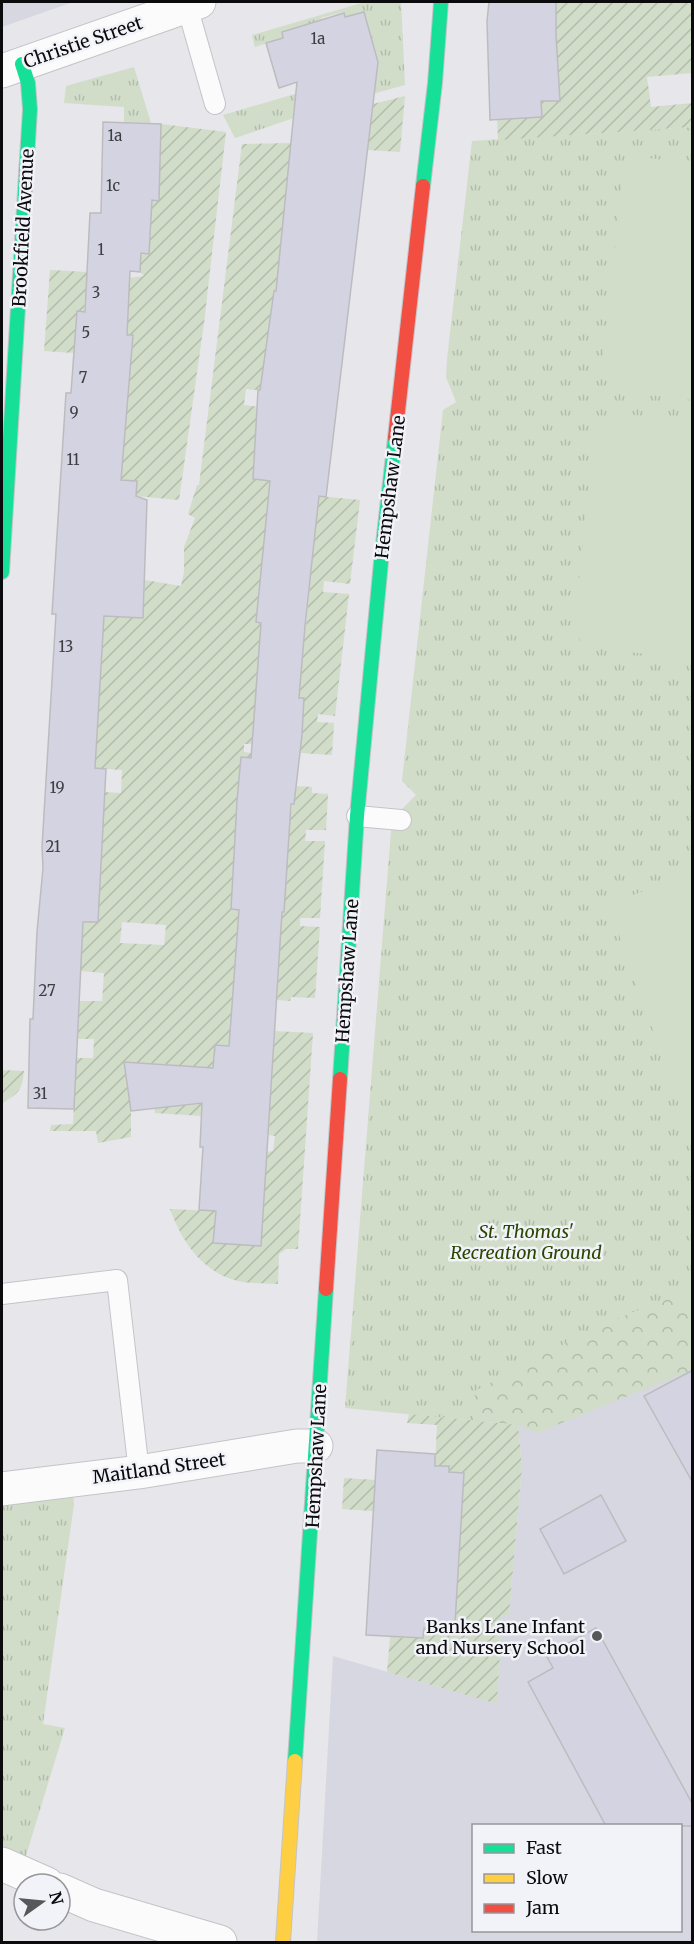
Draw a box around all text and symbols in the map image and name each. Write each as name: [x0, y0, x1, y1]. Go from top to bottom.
street label: Christie Street: [20, 11, 146, 73]
house number: 1a: [311, 29, 325, 48]
house number: 1a: [108, 126, 122, 145]
street label: Brookfield Avenue: [7, 148, 39, 308]
house number: 1c: [106, 176, 120, 195]
house number: 1: [98, 240, 105, 259]
house number: 3: [92, 283, 100, 302]
house number: 5: [82, 323, 90, 342]
house number: 7: [79, 368, 88, 387]
house number: 9: [69, 403, 79, 422]
street label: Hempshaw Lane: [370, 414, 410, 560]
house number: 11: [66, 450, 80, 469]
house number: 13: [59, 637, 73, 656]
house number: 19: [49, 778, 65, 797]
house number: 21: [45, 837, 61, 856]
street label: Hempshaw Lane: [330, 898, 364, 1044]
house number: 27: [39, 981, 56, 1000]
house number: 31: [33, 1084, 48, 1103]
park label: St. Thomas' Recreation Ground: [450, 1220, 602, 1264]
street label: Hempshaw Lane: [301, 1383, 331, 1529]
street label: Maitland Street: [91, 1447, 227, 1489]
place label: Banks Lane Infant and Nursery School: [416, 1615, 585, 1659]
marker: Banks Lane Infant and Nursery School: [590, 1629, 604, 1643]
legend: [472, 1824, 682, 1932]
text: Fast: [526, 1836, 562, 1859]
text: Slow: [526, 1866, 569, 1889]
north arrow: [12, 1872, 72, 1932]
text: N: [45, 1889, 68, 1907]
text: Jam: [525, 1896, 560, 1919]

